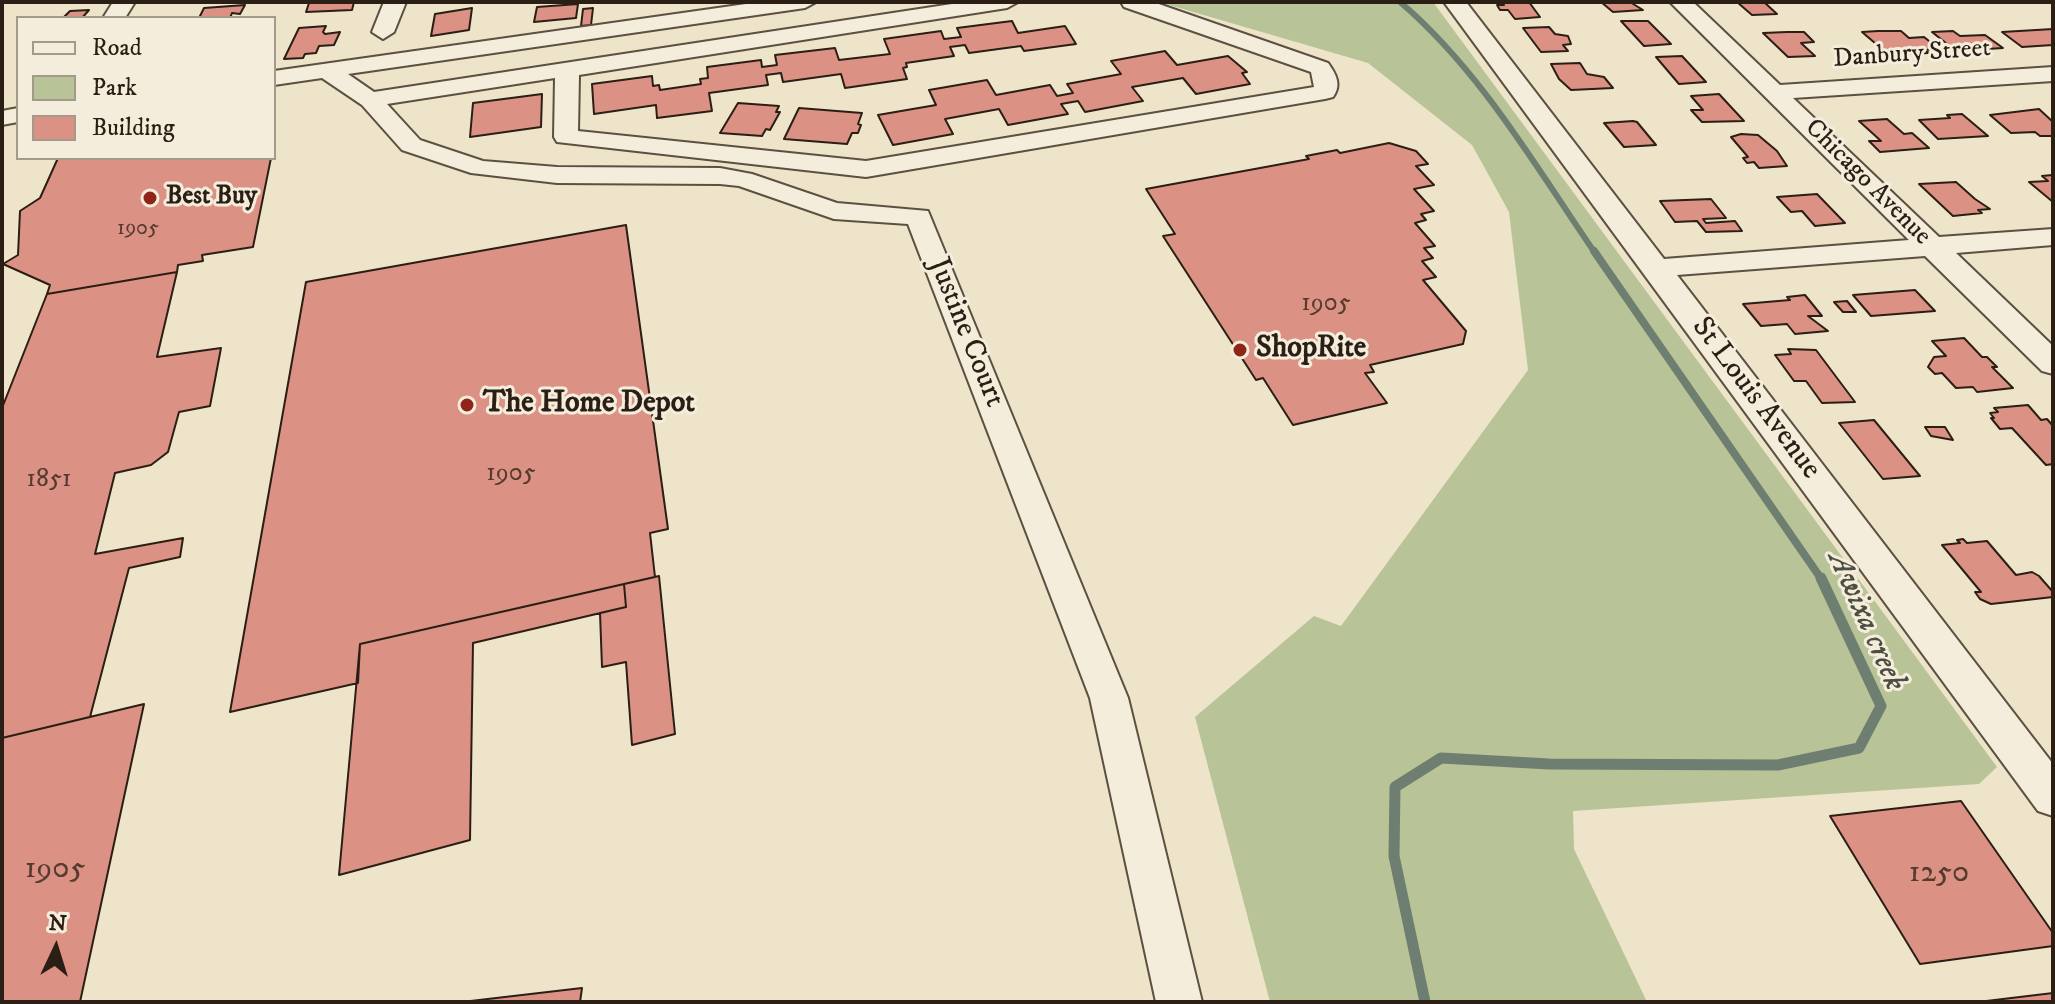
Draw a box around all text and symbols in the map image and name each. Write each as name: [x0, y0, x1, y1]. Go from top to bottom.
legend: [16, 16, 276, 160]
text: Road: [92, 33, 142, 63]
street label: Danbury Street: [1832, 34, 1992, 76]
text: Park: [92, 73, 137, 103]
text: Building: [92, 113, 175, 143]
street label: Chicago Avenue: [1797, 113, 1937, 253]
place label: Best Buy: [166, 182, 257, 214]
marker: Best Buy: [141, 189, 159, 207]
house number: 1905: [117, 216, 159, 242]
street label: Justine Court: [919, 253, 1011, 413]
house number: 1905: [1301, 289, 1351, 321]
street label: St Louis Avenue: [1683, 311, 1827, 487]
place label: ShopRite: [1256, 332, 1366, 368]
marker: ShopRite: [1231, 341, 1249, 359]
place label: The Home Depot: [483, 387, 695, 423]
marker: The Home Depot: [458, 396, 476, 414]
house number: 1905: [486, 459, 536, 491]
house number: 1851: [26, 465, 72, 497]
water label: Awixa creek: [1817, 547, 1913, 697]
house number: 1905: [25, 851, 85, 889]
house number: 1250: [1909, 855, 1969, 893]
north arrow: [16, 908, 96, 988]
text: N: [48, 909, 68, 938]

